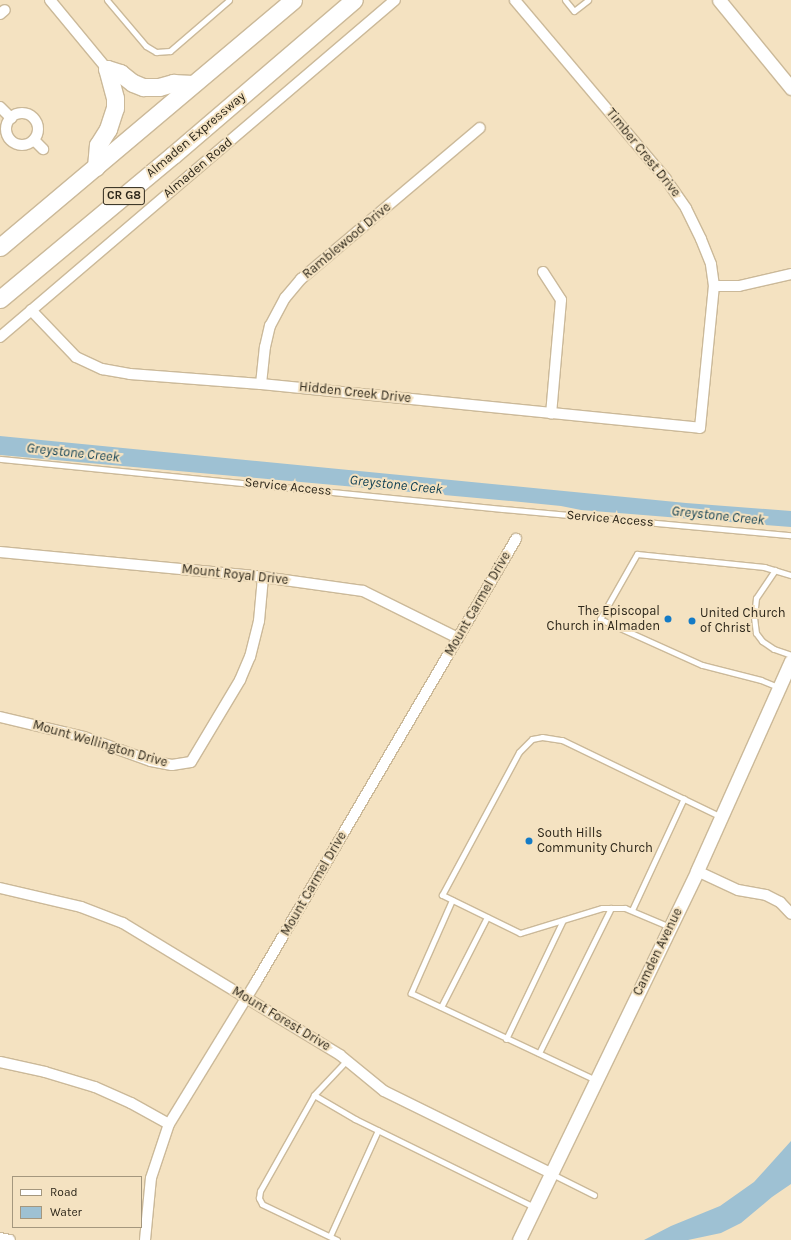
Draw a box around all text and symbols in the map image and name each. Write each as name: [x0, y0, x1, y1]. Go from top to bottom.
street label: Almaden Expressway: [143, 89, 249, 181]
street label: Timber Crest Drive: [603, 106, 683, 200]
street label: Almaden Road: [160, 134, 236, 202]
road number: CR G8: [102, 186, 146, 206]
street label: Ramblewood Drive: [300, 200, 394, 282]
street label: Hidden Creek Drive: [298, 379, 412, 407]
water label: Greystone Creek: [26, 440, 120, 466]
water label: Greystone Creek: [349, 472, 443, 498]
street label: Service Access: [244, 475, 332, 499]
water label: Greystone Creek: [671, 503, 765, 529]
street label: Service Access: [566, 507, 654, 531]
street label: Mount Carmel Drive: [442, 549, 514, 659]
street label: Mount Royal Drive: [181, 562, 289, 588]
place label: The Episcopal Church in Almaden: [547, 604, 660, 635]
place label: United Church of Christ: [700, 606, 786, 637]
marker: The Episcopal Church in Almaden: [663, 614, 673, 624]
marker: United Church of Christ: [687, 616, 697, 626]
street label: Mount Wellington Drive: [31, 717, 169, 771]
place label: South Hills Community Church: [537, 826, 653, 857]
street label: Mount Carmel Drive: [278, 829, 350, 939]
marker: South Hills Community Church: [524, 836, 534, 846]
street label: Camden Avenue: [630, 906, 686, 998]
street label: Mount Forest Drive: [229, 983, 333, 1055]
legend: [12, 1176, 142, 1228]
text: Road: [50, 1185, 78, 1199]
text: Water: [50, 1205, 82, 1219]

